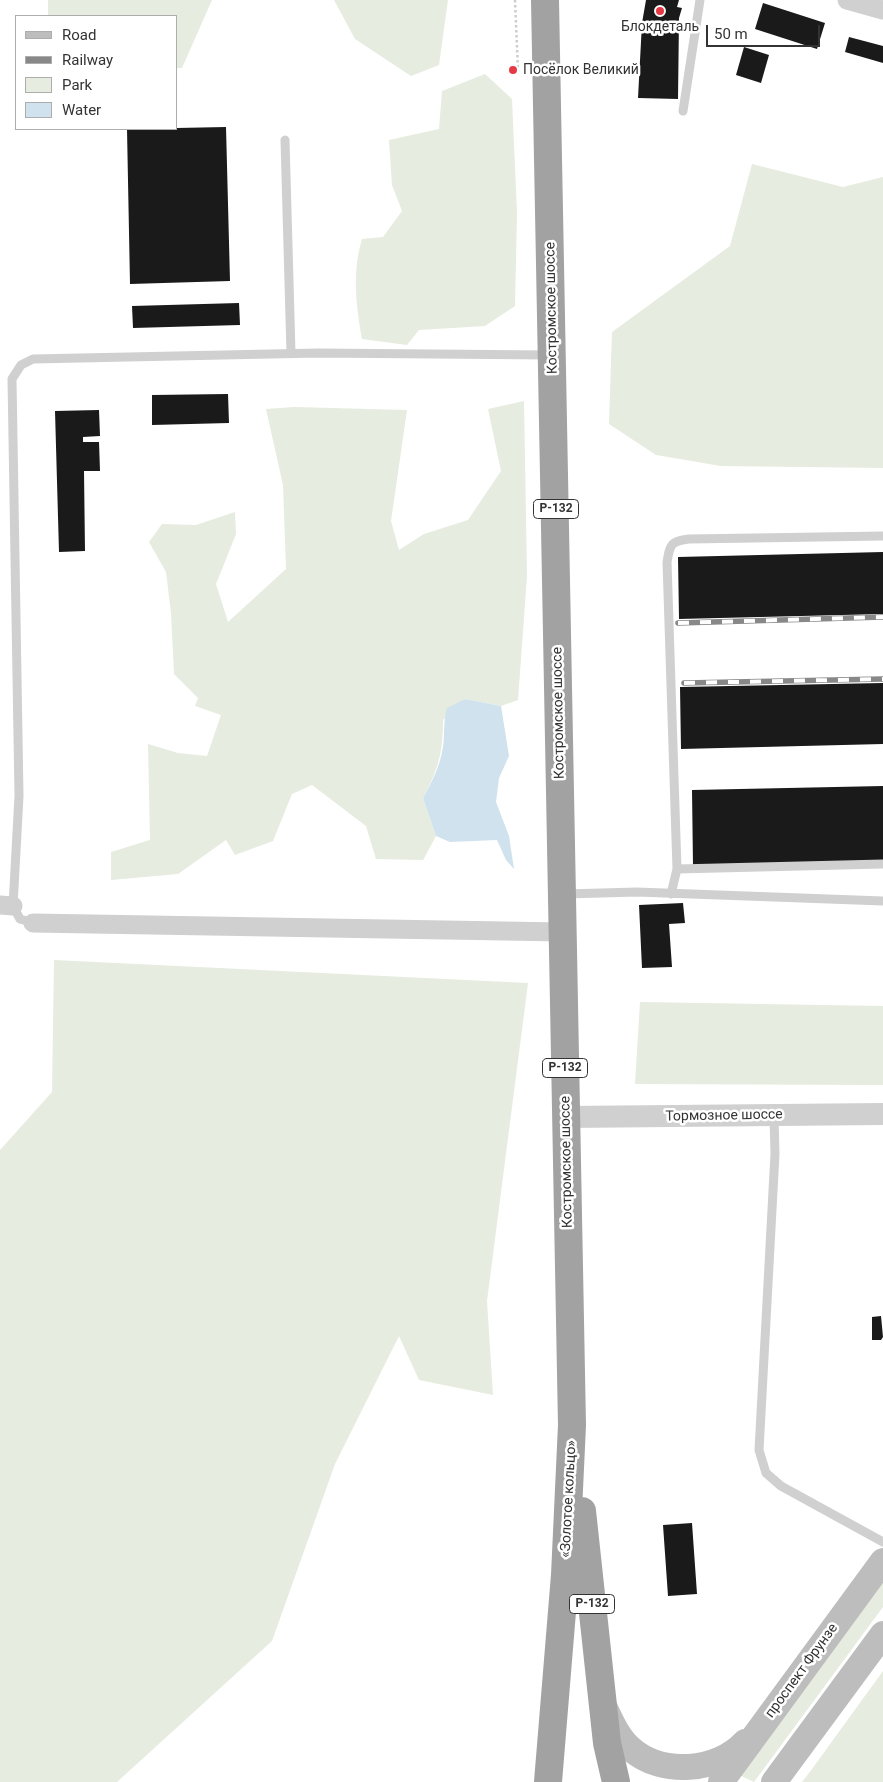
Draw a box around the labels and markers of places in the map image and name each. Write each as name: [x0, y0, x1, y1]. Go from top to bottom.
marker: Блокдеталь: [654, 5, 666, 17]
place label: Блокдеталь: [621, 19, 699, 35]
place label: Посёлок Великий: [523, 62, 639, 78]
marker: Посёлок Великий: [507, 64, 519, 76]

